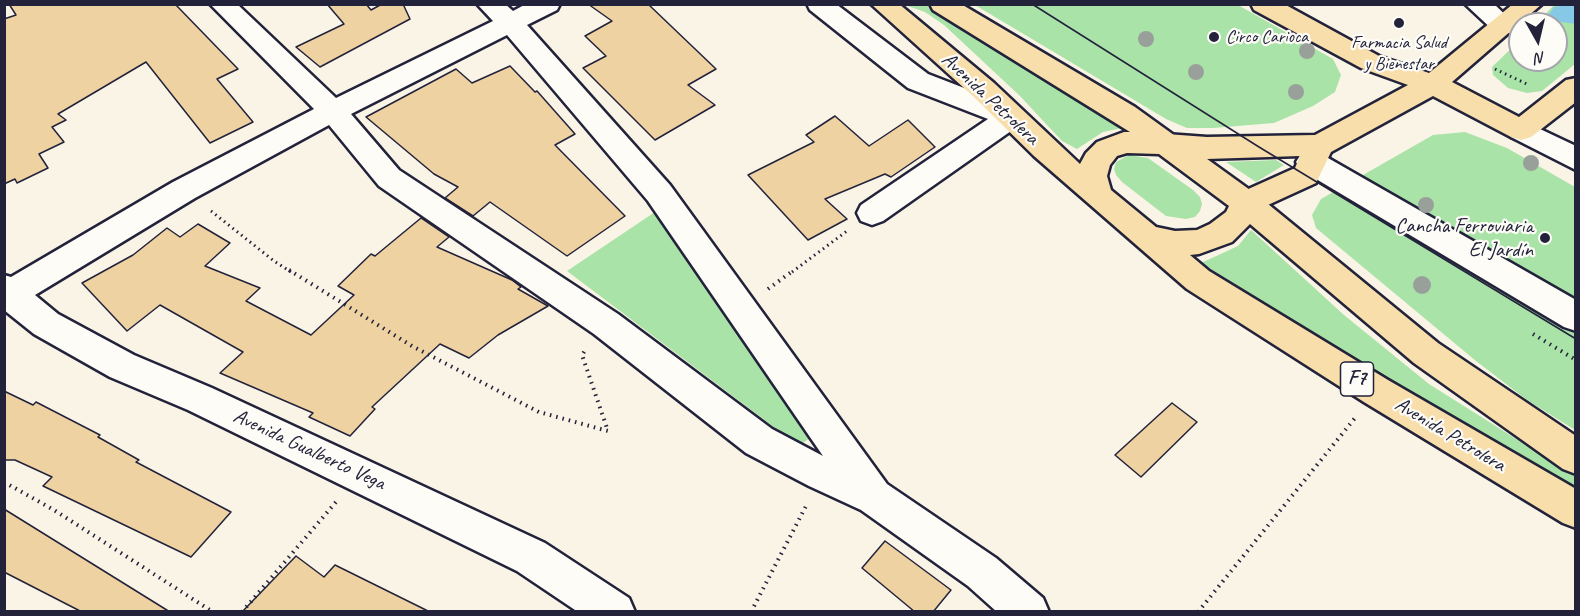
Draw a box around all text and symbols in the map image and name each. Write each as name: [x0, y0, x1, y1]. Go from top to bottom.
north arrow: [1508, 12, 1568, 72]
marker: Farmacia Salud y Bienestar: [1392, 16, 1406, 30]
place label: Circo Carioca: [1226, 26, 1308, 48]
marker: Circo Carioca: [1207, 30, 1221, 44]
place label: Farmacia Salud y Bienestar: [1351, 32, 1447, 74]
street label: Avenida Petrolera: [936, 47, 1044, 151]
text: N: [1534, 47, 1547, 68]
place label: Cancha Ferroviaria El Jardín: [1395, 213, 1533, 263]
marker: Cancha Ferroviaria El Jardín: [1538, 231, 1552, 245]
road number: F7: [1340, 362, 1374, 396]
street label: Avenida Petrolera: [1390, 392, 1510, 478]
street label: Avenida Gualberto Vega: [229, 404, 389, 496]

